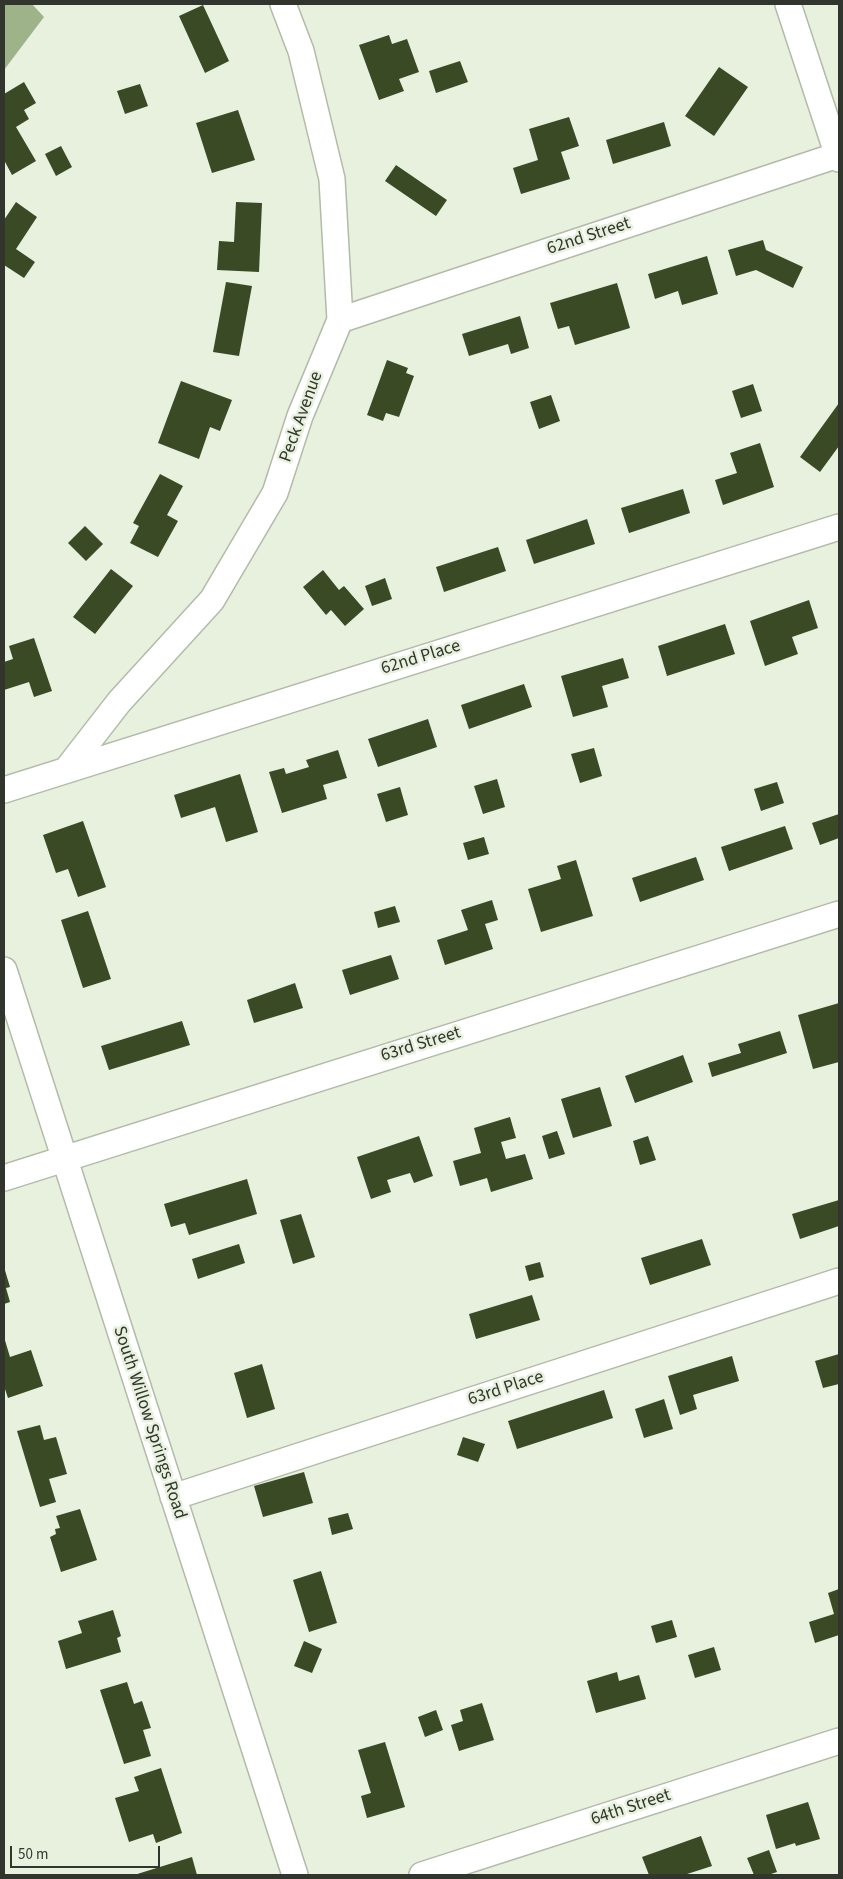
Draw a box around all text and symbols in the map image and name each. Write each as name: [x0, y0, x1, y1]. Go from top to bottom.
street label: 62nd Street: [545, 213, 633, 261]
street label: Peck Avenue: [276, 369, 328, 465]
street label: 62nd Place: [379, 636, 463, 680]
street label: 63rd Street: [378, 1023, 464, 1067]
street label: South Willow Springs Road: [108, 1324, 190, 1522]
street label: 63rd Place: [465, 1367, 547, 1411]
street label: 64th Street: [588, 1785, 674, 1831]
scale bar: [12, 1836, 162, 1868]
text: 50 m: [18, 1844, 48, 1865]

